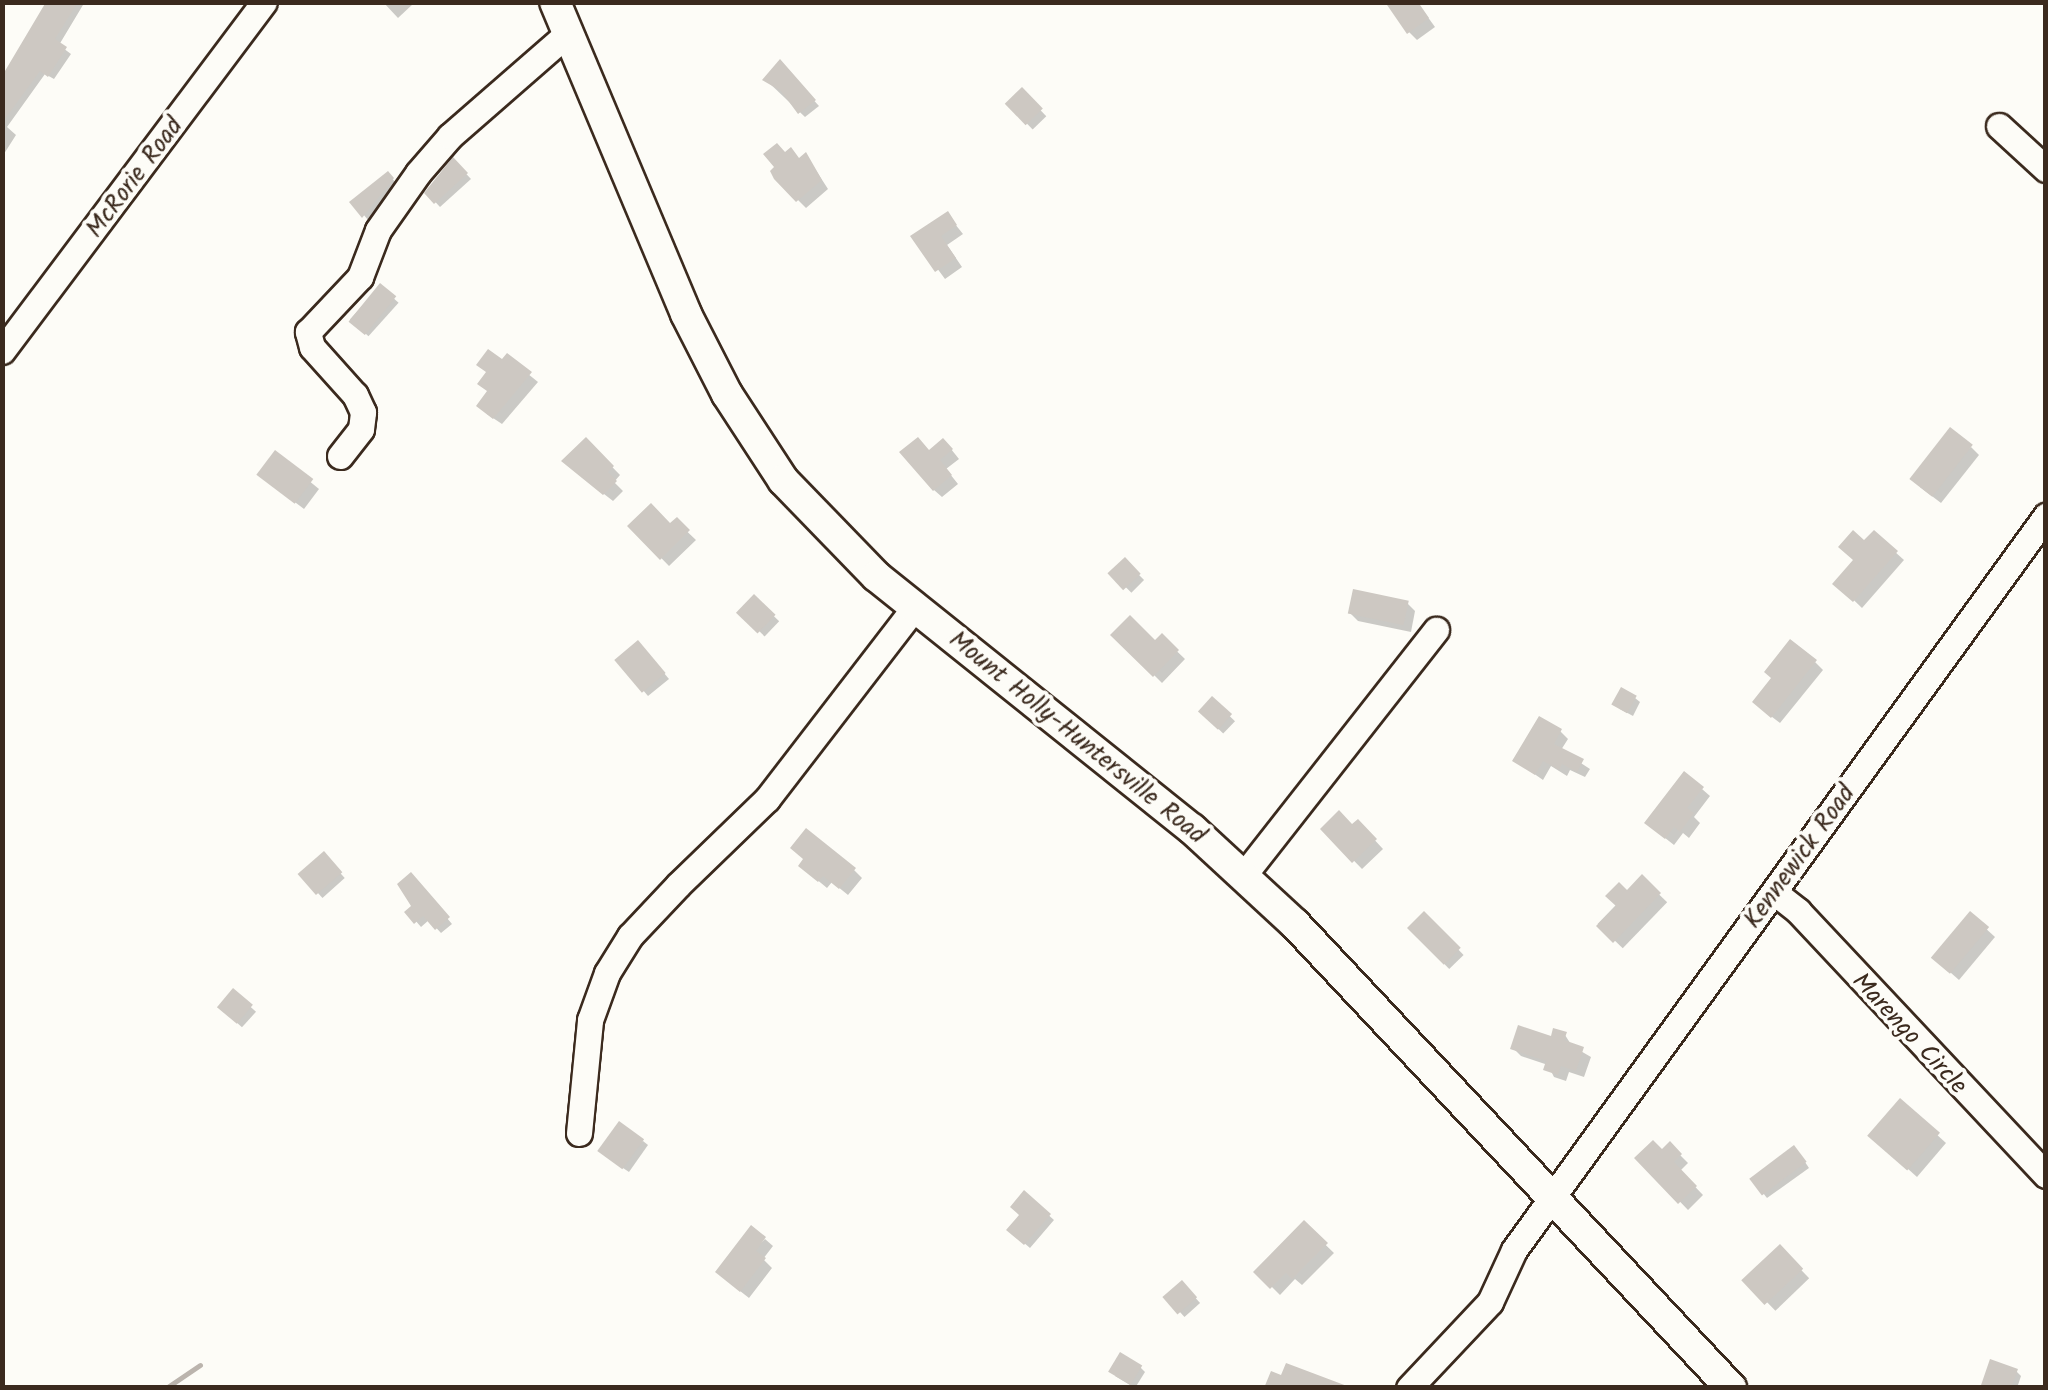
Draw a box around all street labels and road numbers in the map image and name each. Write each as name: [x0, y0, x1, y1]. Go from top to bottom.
street label: McRorie Road: [80, 112, 190, 244]
street label: Mount Holly-Huntersville Road: [943, 625, 1211, 851]
street label: Kennewick Road: [1738, 780, 1862, 934]
street label: Marengo Circle: [1845, 967, 1973, 1101]

